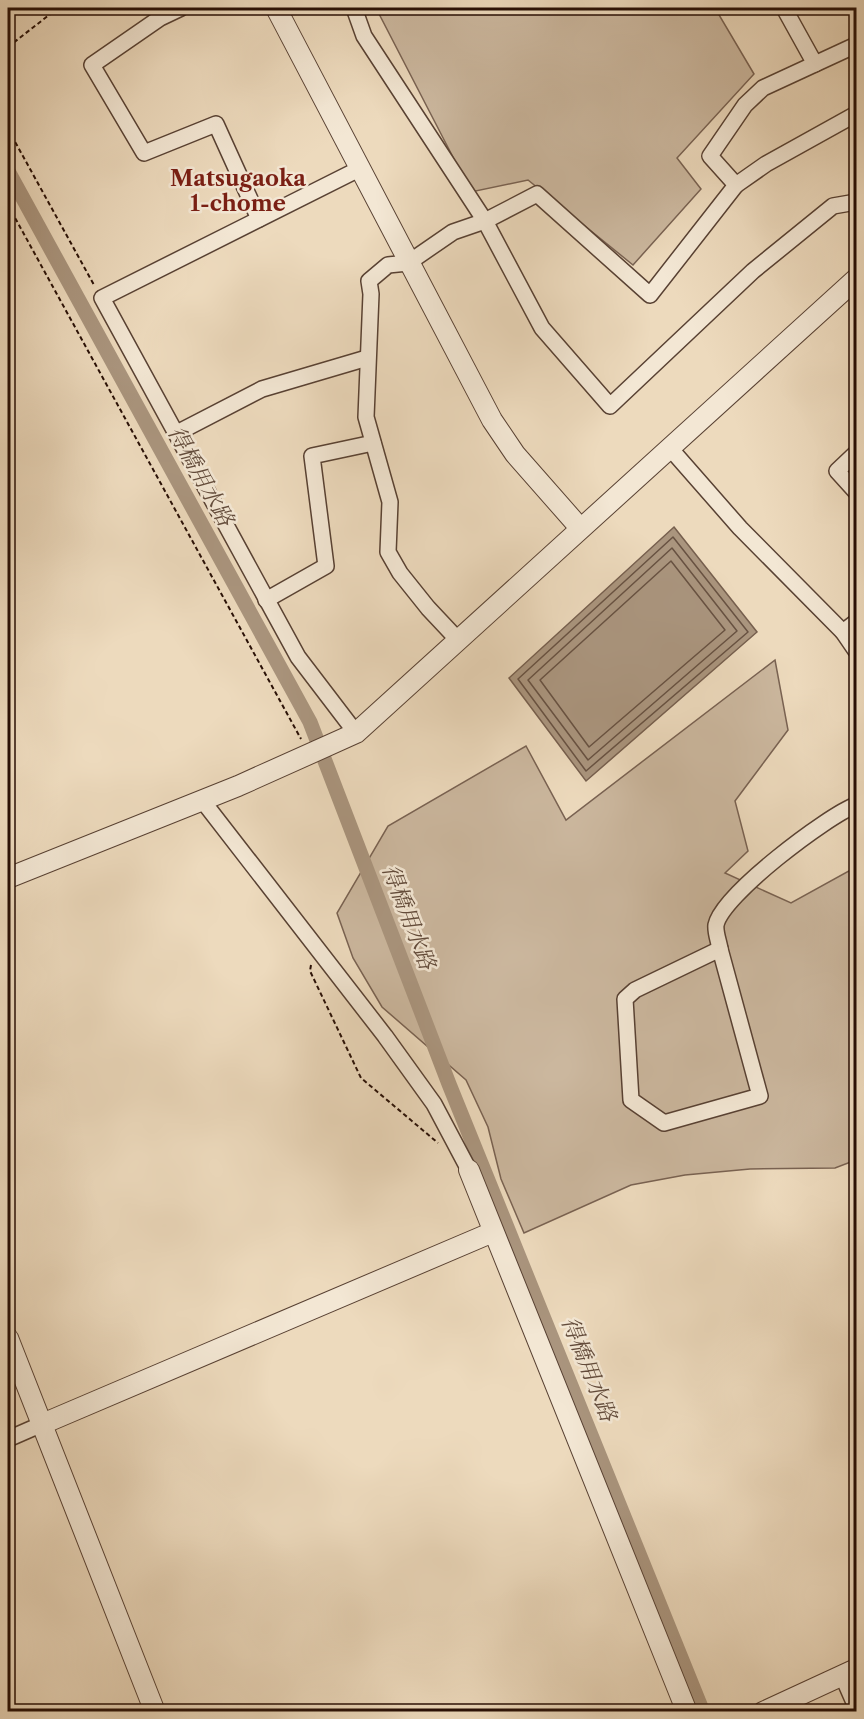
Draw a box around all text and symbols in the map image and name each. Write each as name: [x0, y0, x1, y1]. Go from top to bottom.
district label: Matsugaoka 1-chome: [170, 165, 306, 217]
water label: 得橋用水路: [163, 421, 240, 532]
water label: 得橋用水路: [377, 861, 442, 975]
water label: 得橋用水路: [556, 1313, 623, 1427]

